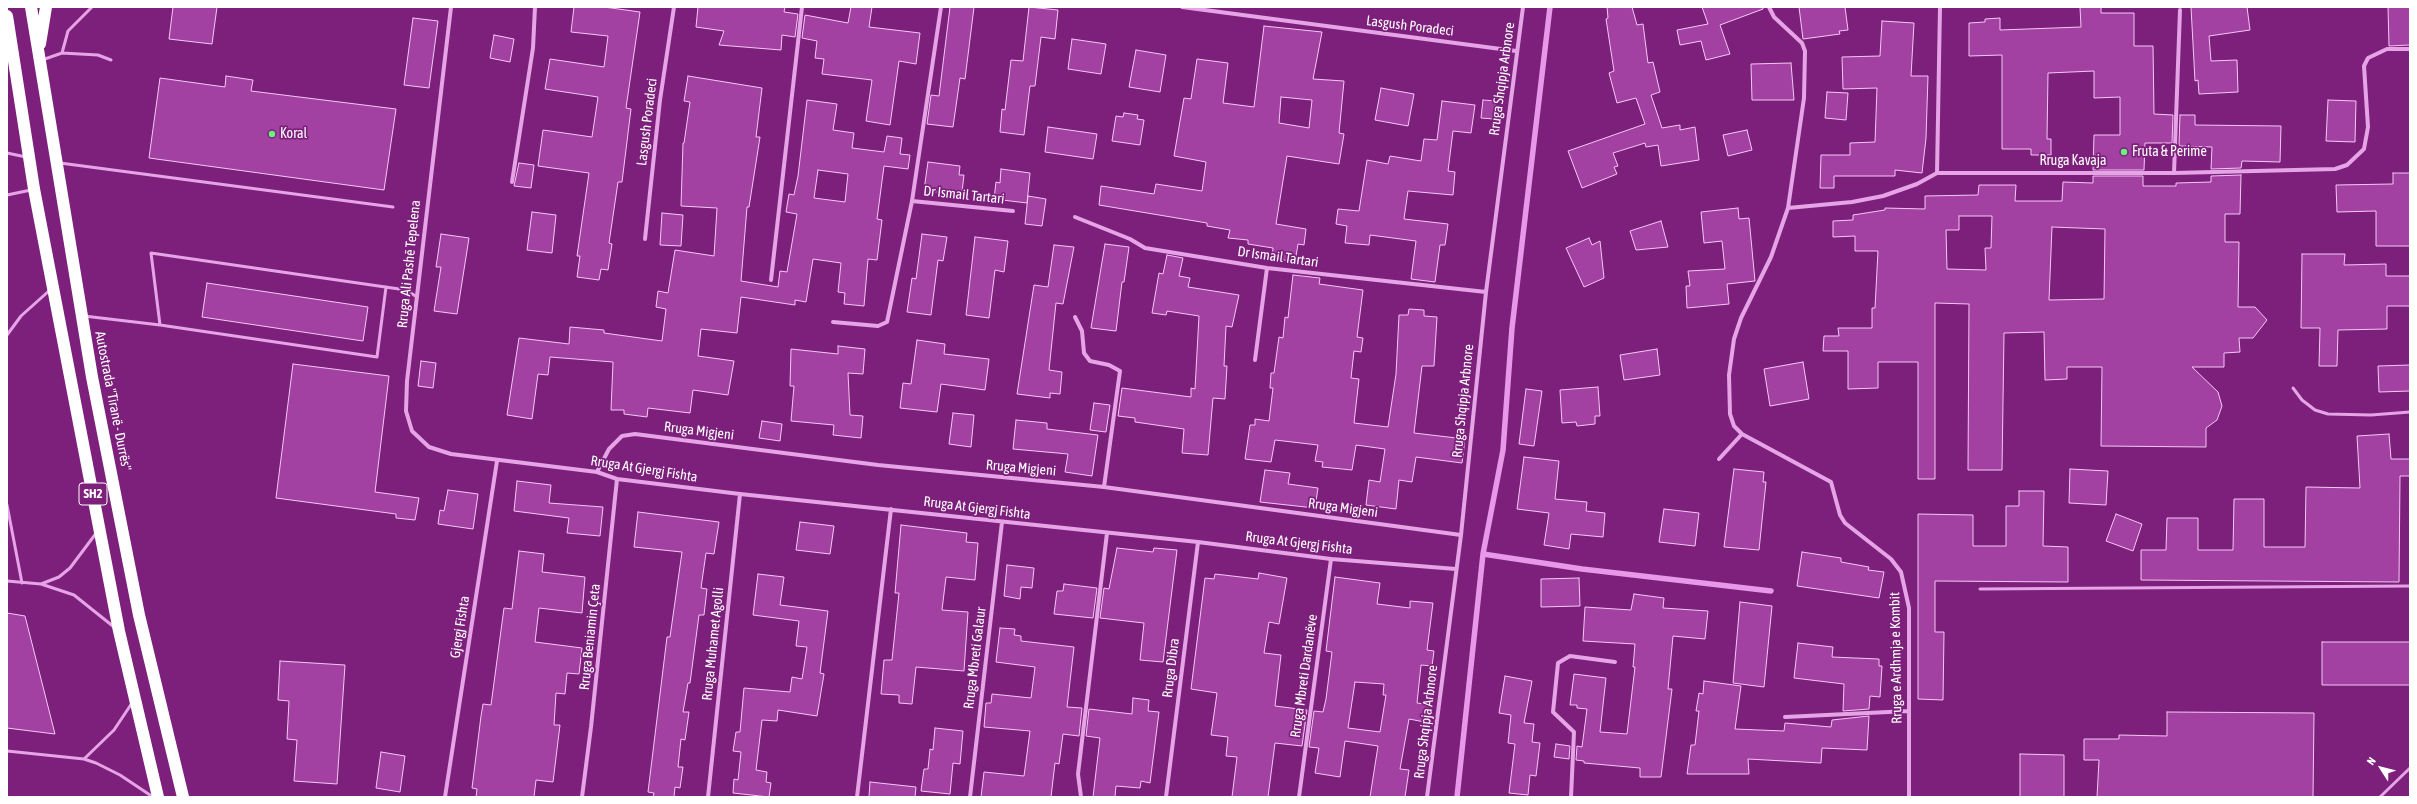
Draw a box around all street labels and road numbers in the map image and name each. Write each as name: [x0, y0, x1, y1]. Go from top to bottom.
street label: Lasgush Poradeci: [1365, 12, 1455, 40]
street label: Rruga Shqipja Arbnore: [1486, 21, 1518, 137]
street label: Lasgush Poradeci: [633, 77, 661, 167]
street label: Rruga Kavaja: [2039, 153, 2107, 169]
street label: Dr Ismail Tartari: [923, 182, 1005, 208]
street label: Rruga Ali Pashë Tepelena: [394, 199, 424, 329]
street label: Dr Ismail Tartari: [1237, 243, 1319, 271]
street label: Autostrada "Tiranë - Durrës": [91, 330, 135, 472]
street label: Rruga Shqipja Arbnore: [1449, 343, 1477, 459]
street label: Rruga Migjeni: [663, 418, 735, 444]
street label: Rruga At Gjergj Fishta: [589, 452, 699, 486]
street label: Rruga Migjeni: [985, 457, 1057, 479]
road number: SH2: [79, 483, 107, 505]
street label: Rruga At Gjergj Fishta: [922, 493, 1032, 523]
street label: Rruga Migjeni: [1307, 495, 1379, 521]
street label: Rruga At Gjergj Fishta: [1244, 528, 1354, 558]
street label: Rruga Beniamin Çeta: [576, 583, 604, 691]
street label: Rruga Muhamet Agolli: [699, 587, 727, 701]
street label: Rruga e Ardhmja e Kombit: [1886, 592, 1906, 724]
street label: Gjergj Fishta: [447, 595, 473, 659]
street label: Rruga Mbreti Galaur: [960, 606, 990, 710]
street label: Rruga Mbreti Dardanëve: [1287, 613, 1321, 739]
street label: Rruga Dibra: [1159, 637, 1183, 699]
street label: Rruga Shqipja Arbnore: [1411, 664, 1441, 780]

